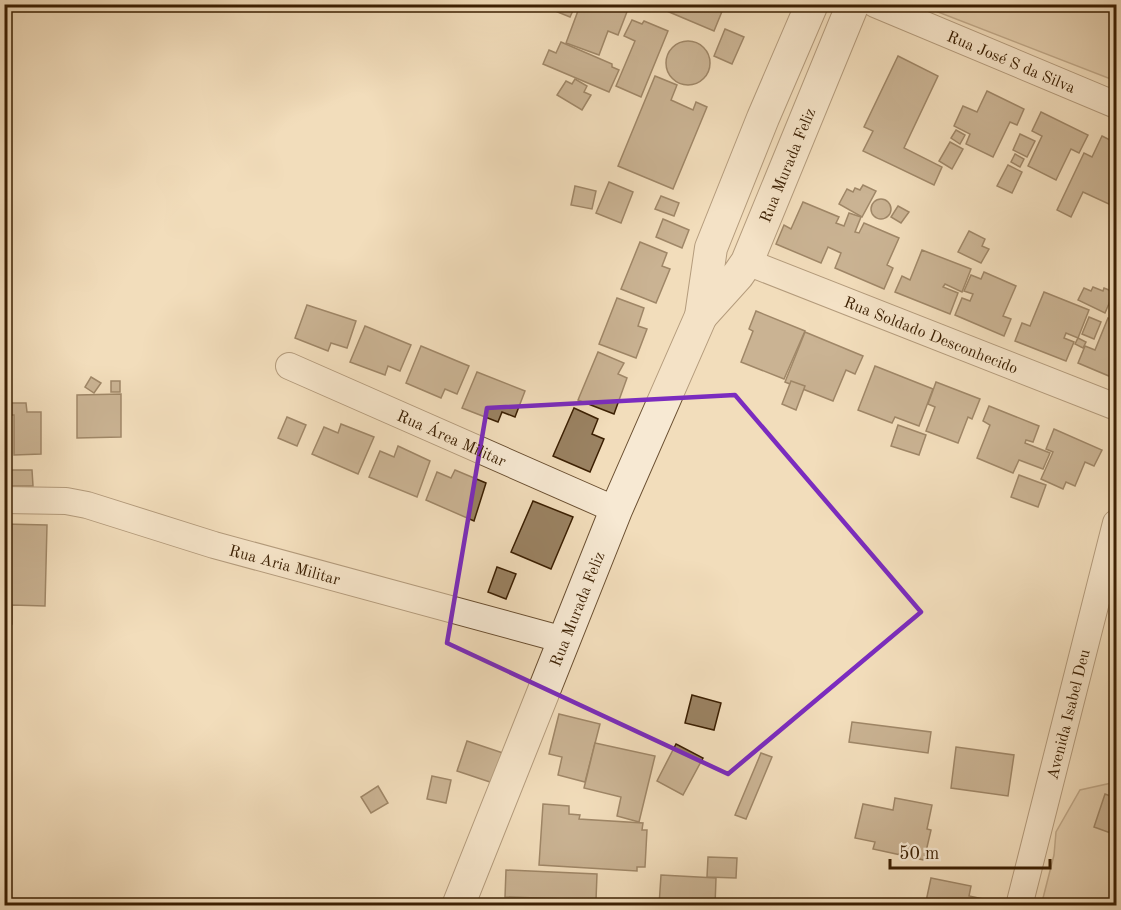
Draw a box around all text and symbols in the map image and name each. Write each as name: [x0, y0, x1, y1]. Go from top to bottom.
street label: Rua José S da Silva: [944, 29, 1077, 97]
street label: Rua Murada Feliz: [758, 106, 819, 225]
street label: Rua Soldado Desconhecido: [841, 295, 1020, 378]
street label: Rua Área Militar: [394, 409, 508, 471]
street label: Rua Aria Militar: [227, 543, 342, 589]
street label: Rua Murada Feliz: [548, 550, 609, 669]
street label: Avenida Isabel Deu: [1045, 647, 1094, 781]
scale bar: [890, 832, 1050, 870]
text: 50 m: [899, 845, 939, 863]

